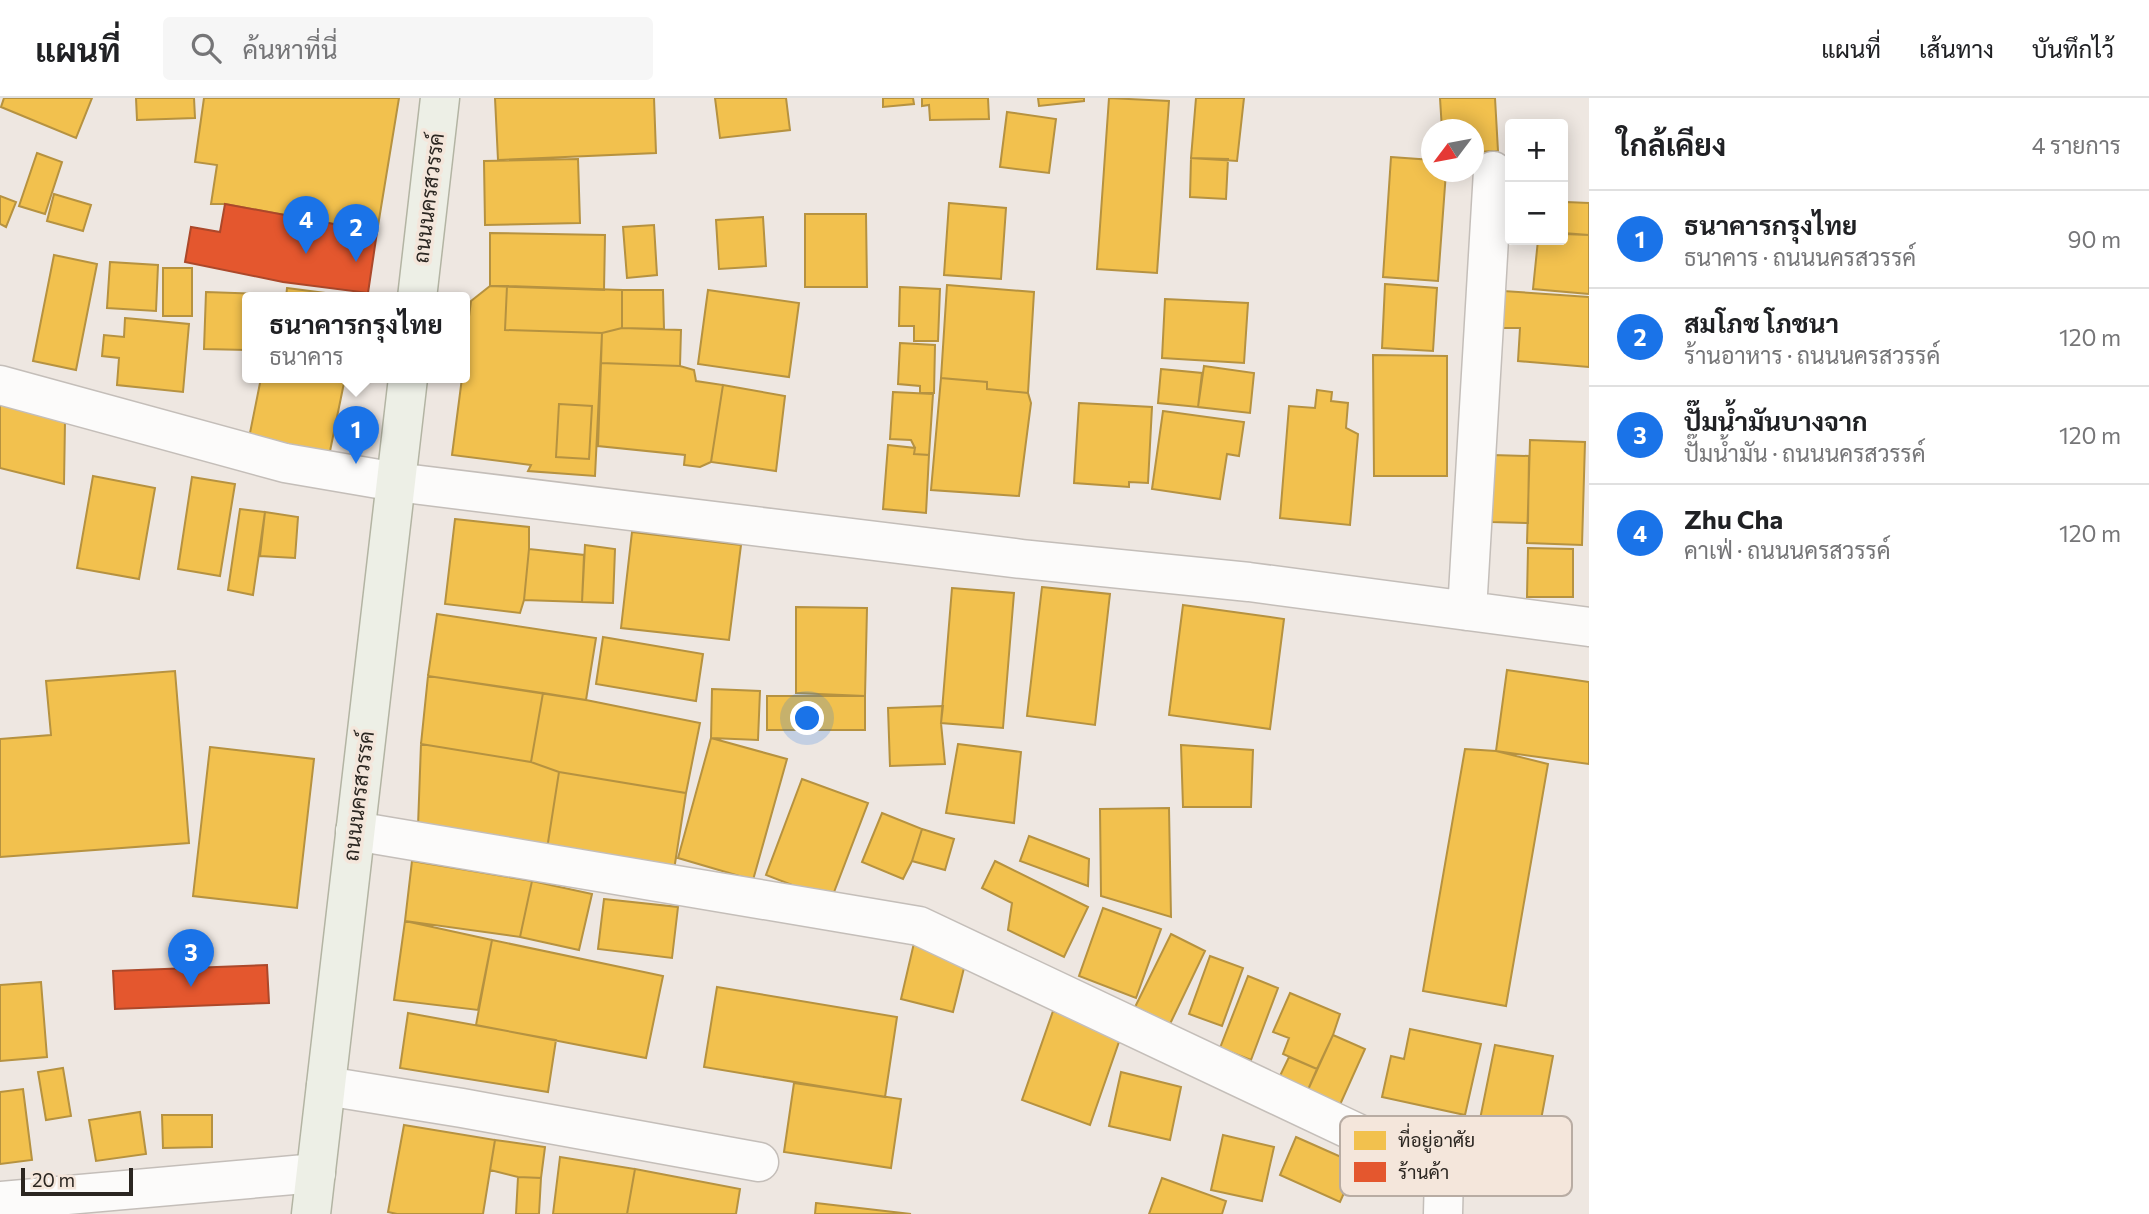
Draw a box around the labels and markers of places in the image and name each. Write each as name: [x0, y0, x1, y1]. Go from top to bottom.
pin: 4: [283, 196, 329, 254]
pin: 2: [333, 204, 379, 262]
pin: 1: [333, 406, 379, 464]
pin: 3: [168, 929, 214, 987]

